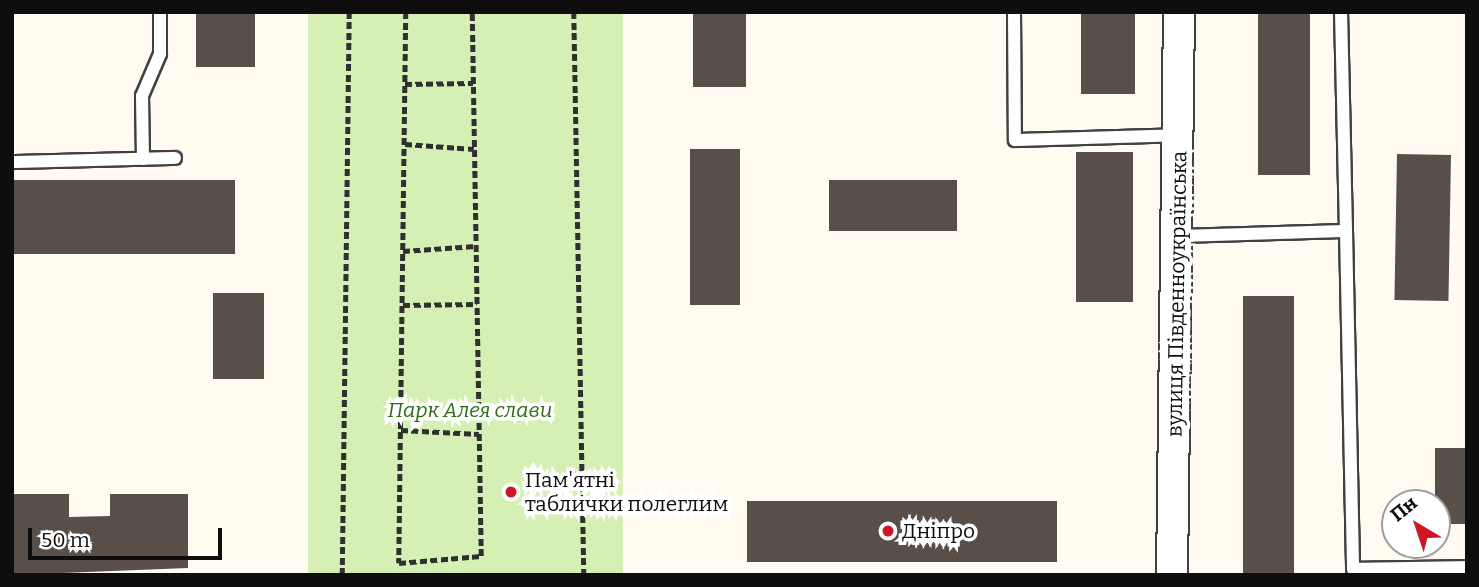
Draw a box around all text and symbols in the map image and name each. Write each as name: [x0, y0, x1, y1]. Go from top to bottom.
street label: вулиця Південноукраїнська: [1162, 151, 1192, 437]
park label: Парк Алея слави: [387, 397, 553, 423]
place label: Пам'ятні таблички полеглим: [525, 467, 728, 517]
marker: Пам'ятні таблички полеглим: [503, 484, 519, 500]
north arrow: [1381, 489, 1451, 559]
text: Пн: [1386, 491, 1422, 526]
scale bar: [32, 514, 226, 558]
place label: Дніпро: [902, 518, 975, 544]
marker: Дніпро: [880, 523, 896, 539]
text: 50 m: [41, 527, 90, 553]

